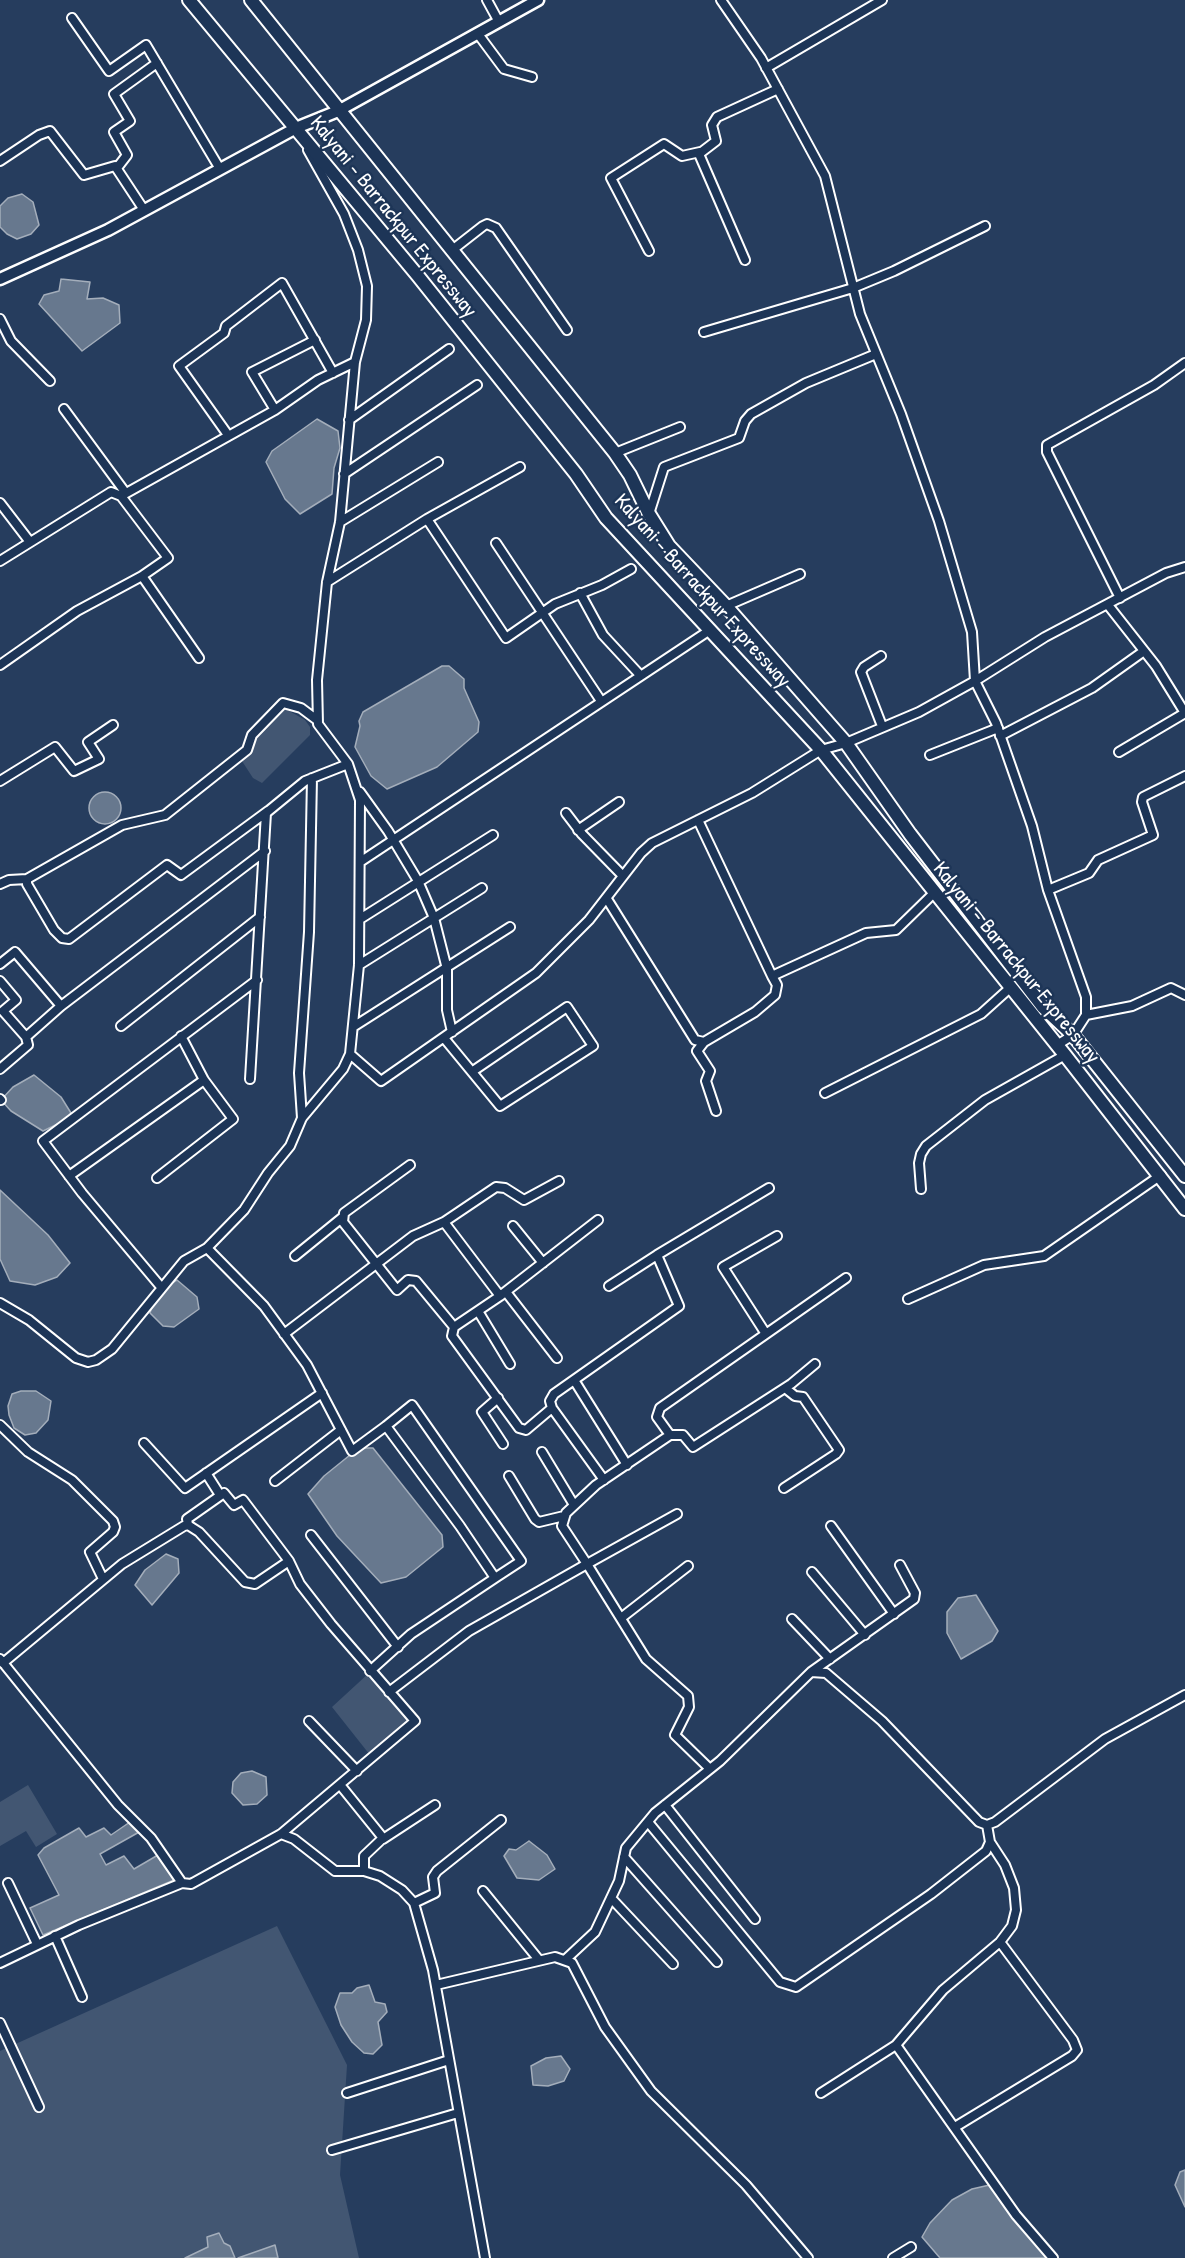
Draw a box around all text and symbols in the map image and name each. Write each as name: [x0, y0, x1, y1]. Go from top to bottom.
street label: Kalyani - Barrackpur Expressway: [304, 111, 482, 323]
street label: Kalyani - Barrackpur Expressway: [608, 489, 796, 693]
street label: Kalyani - Barrackpur Expressway: [927, 857, 1105, 1069]

